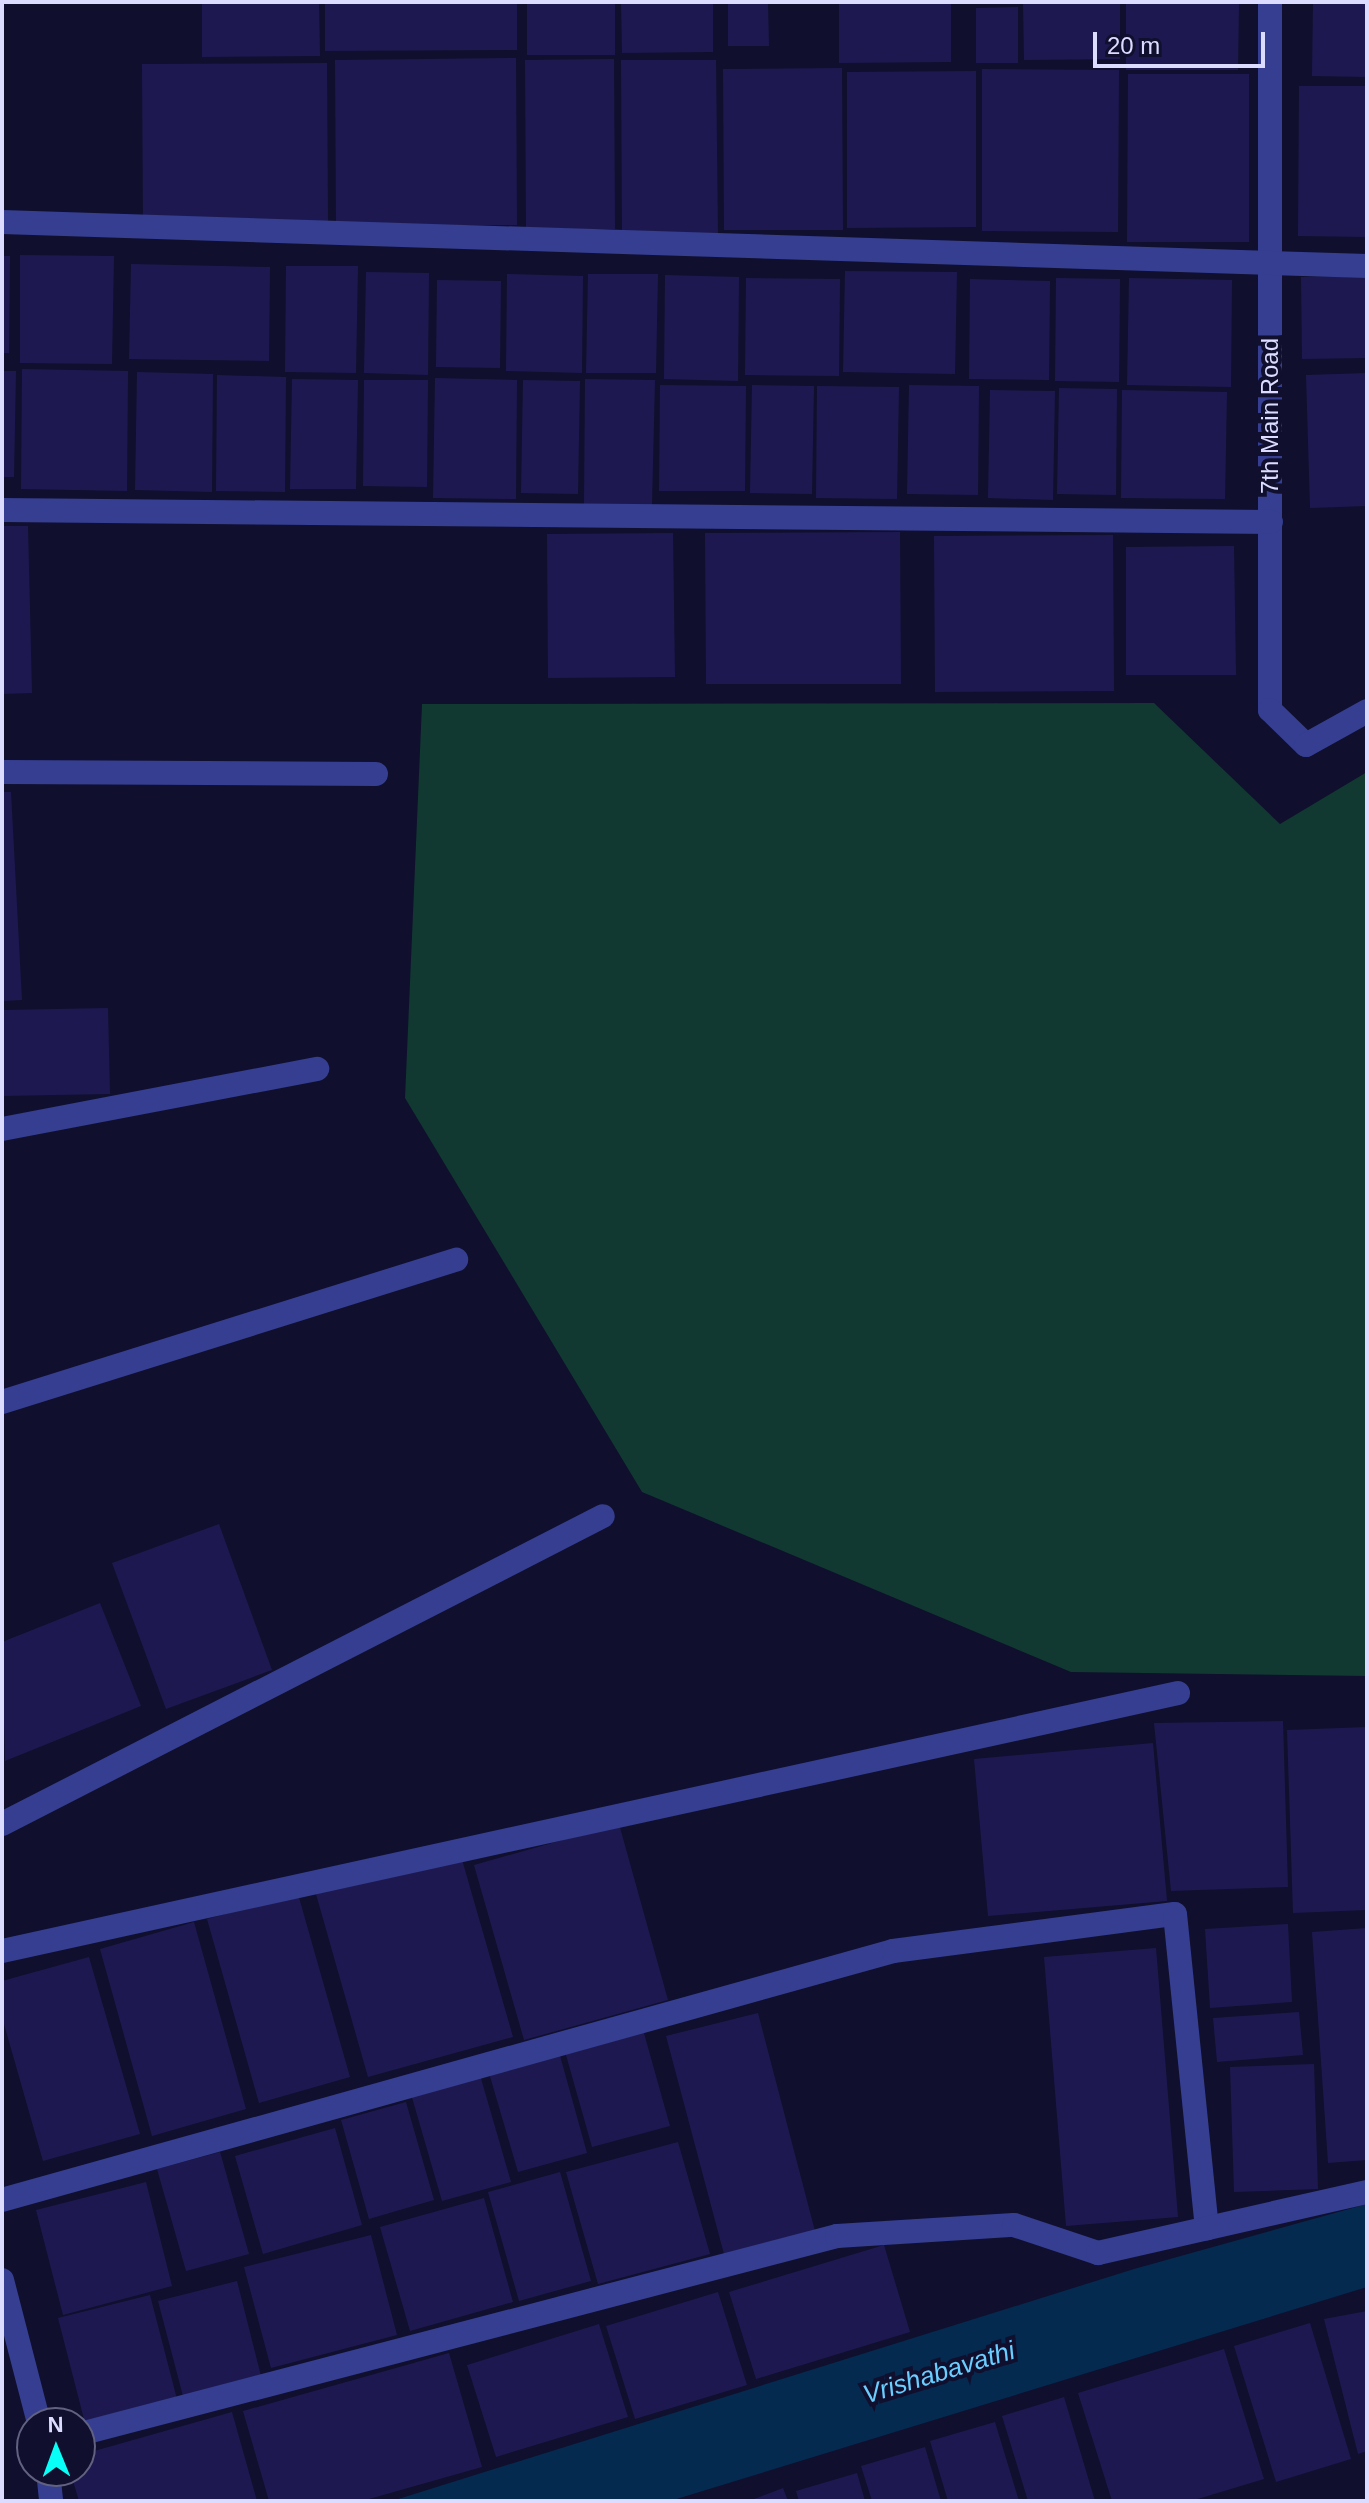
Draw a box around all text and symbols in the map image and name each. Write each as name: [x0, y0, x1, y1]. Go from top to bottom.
scale bar: [1097, 16, 1269, 66]
text: 20 m: [1107, 32, 1160, 59]
street label: 7th Main Road: [1256, 338, 1284, 494]
water label: Vrishabavathi: [859, 2335, 1019, 2411]
north arrow: [16, 2407, 96, 2487]
text: N: [47, 2412, 64, 2437]

